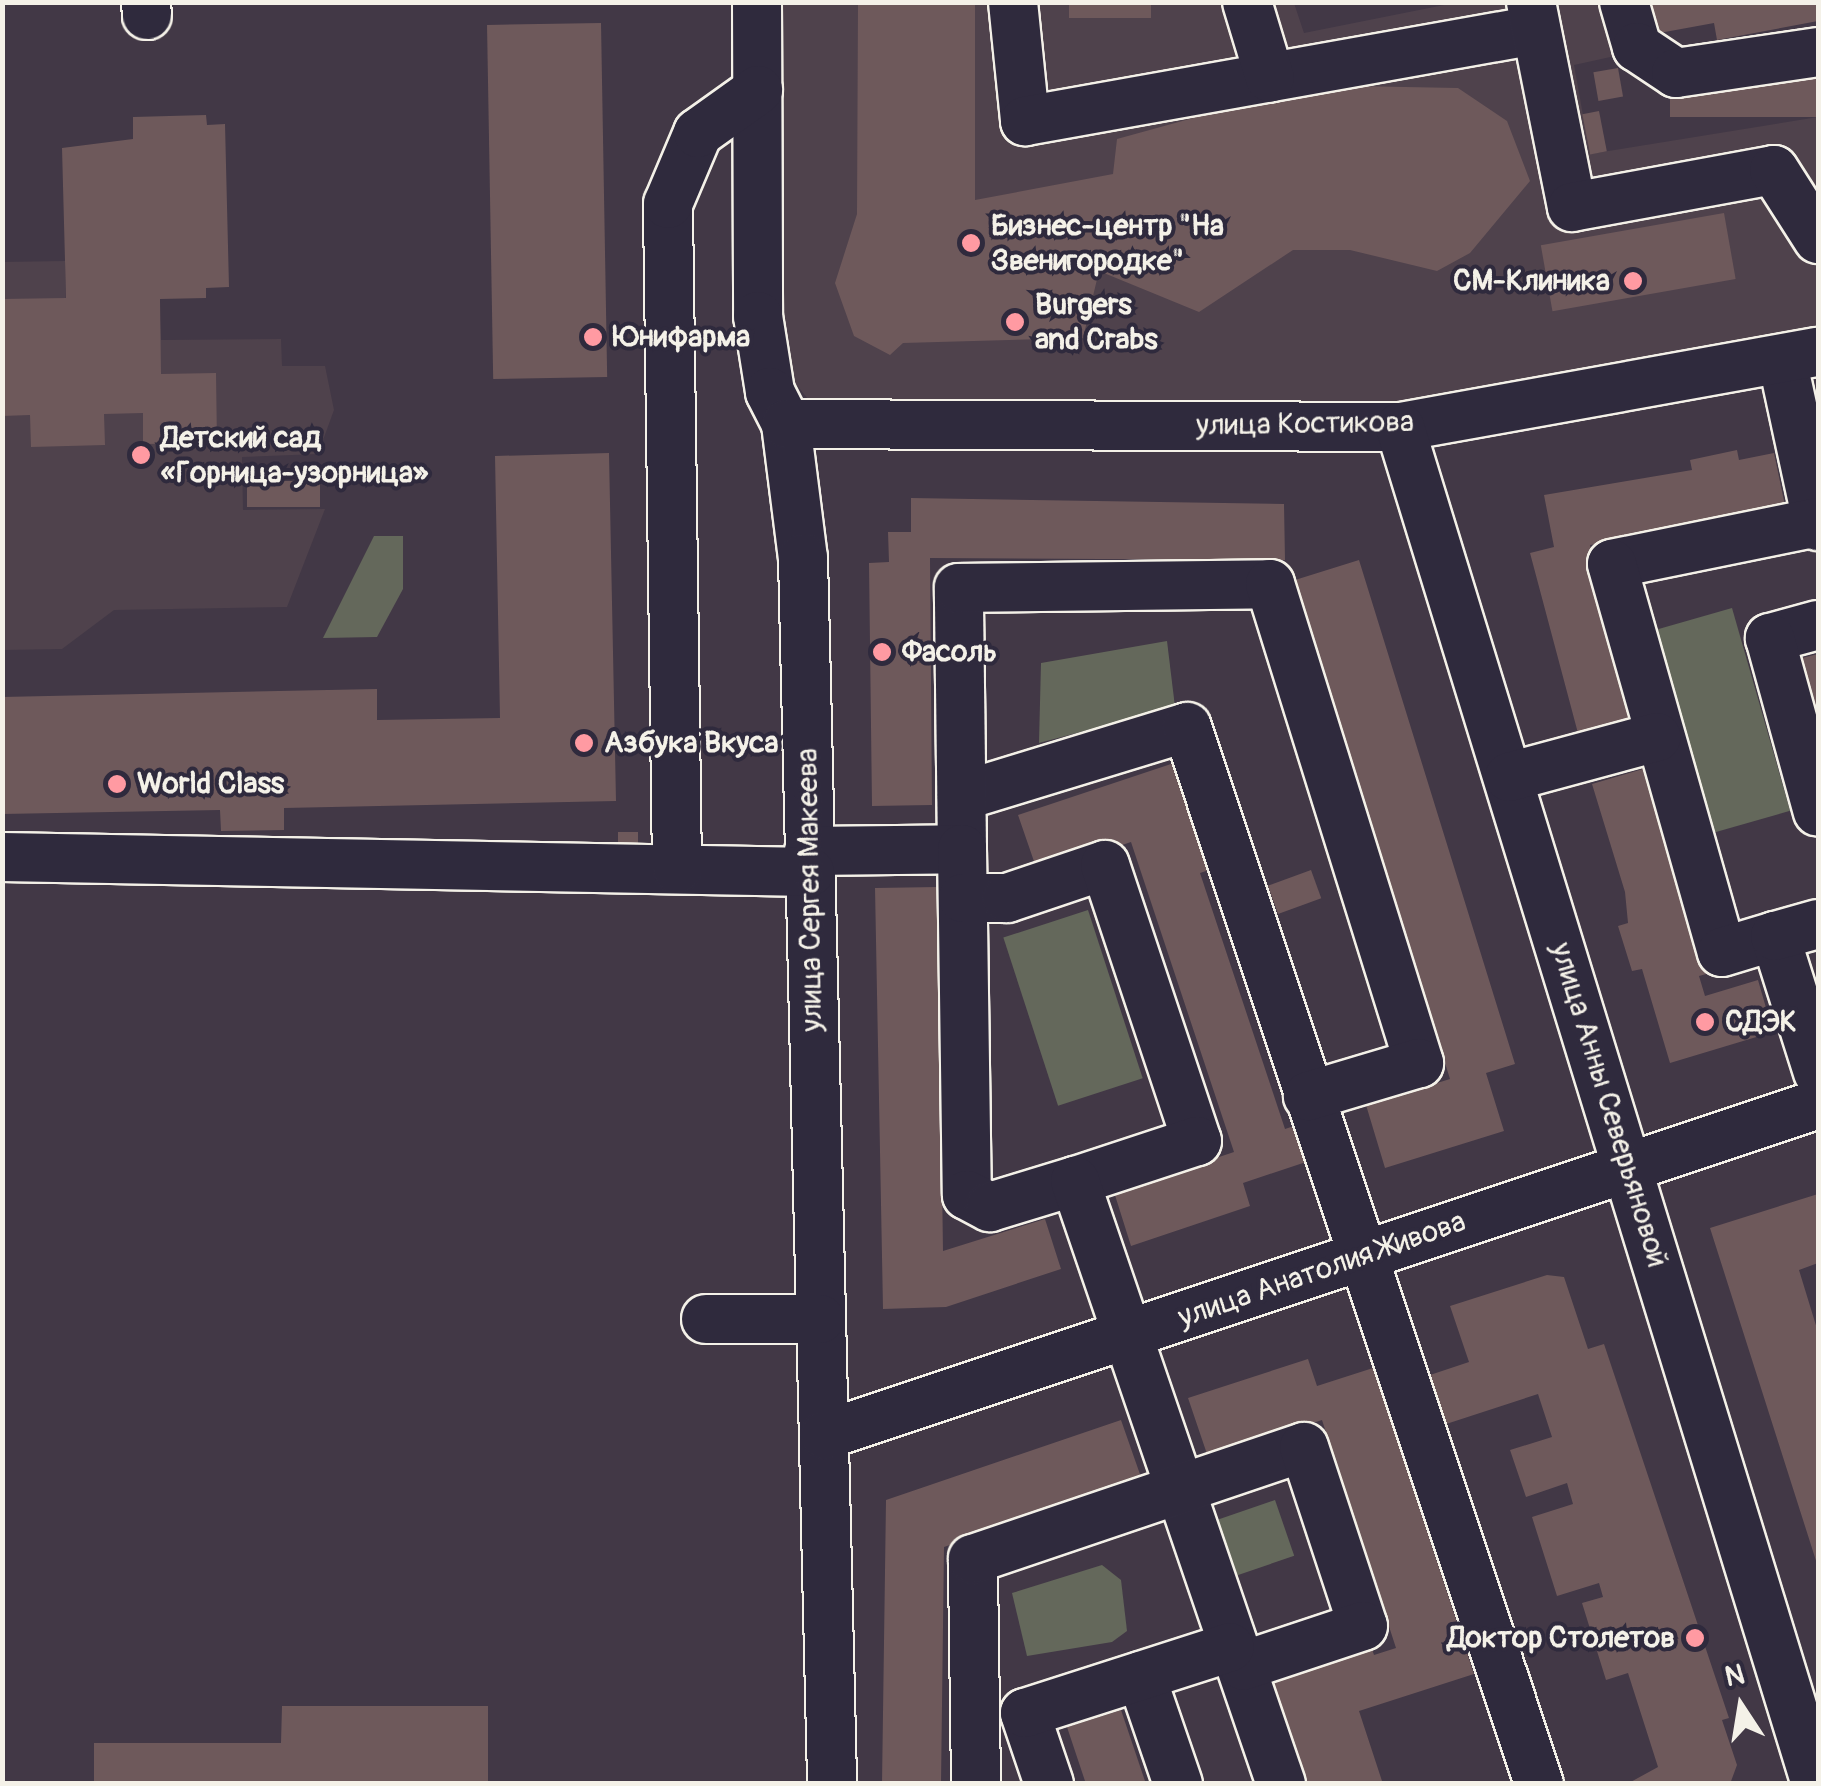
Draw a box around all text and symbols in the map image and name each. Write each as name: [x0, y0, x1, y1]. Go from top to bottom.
place label: Бизнес-центр "На Звенигородке": [991, 208, 1224, 278]
marker: Бизнес-центр "На Звенигородке": [960, 232, 982, 254]
place label: СМ-Клиника: [1453, 263, 1610, 299]
marker: СМ-Клиника: [1620, 268, 1646, 294]
place label: Burgers and Crabs: [1035, 287, 1158, 358]
marker: Burgers and Crabs: [1004, 311, 1026, 333]
place label: Юнифарма: [613, 319, 750, 355]
marker: Юнифарма: [582, 326, 604, 348]
street label: улица Костикова: [1196, 404, 1414, 444]
place label: Детский сад «Горница-узорница»: [161, 420, 428, 490]
marker: Детский сад «Горница-узорница»: [130, 444, 152, 466]
place label: Фасоль: [902, 634, 997, 670]
marker: Фасоль: [871, 641, 893, 663]
place label: Азбука Вкуса: [604, 725, 778, 761]
marker: Азбука Вкуса: [573, 732, 595, 754]
street label: улица Сергея Макеева: [790, 748, 830, 1032]
place label: World Class: [137, 766, 284, 802]
marker: World Class: [106, 773, 128, 795]
street label: улица Анны Северьяновой: [1542, 938, 1676, 1272]
place label: СДЭК: [1725, 1004, 1797, 1040]
marker: СДЭК: [1694, 1011, 1716, 1033]
street label: улица Анатолия Живова: [1174, 1204, 1470, 1336]
place label: Доктор Столетов: [1447, 1620, 1675, 1656]
marker: Доктор Столетов: [1684, 1627, 1706, 1649]
north arrow: [1691, 1656, 1791, 1756]
text: N: [1722, 1657, 1748, 1695]

